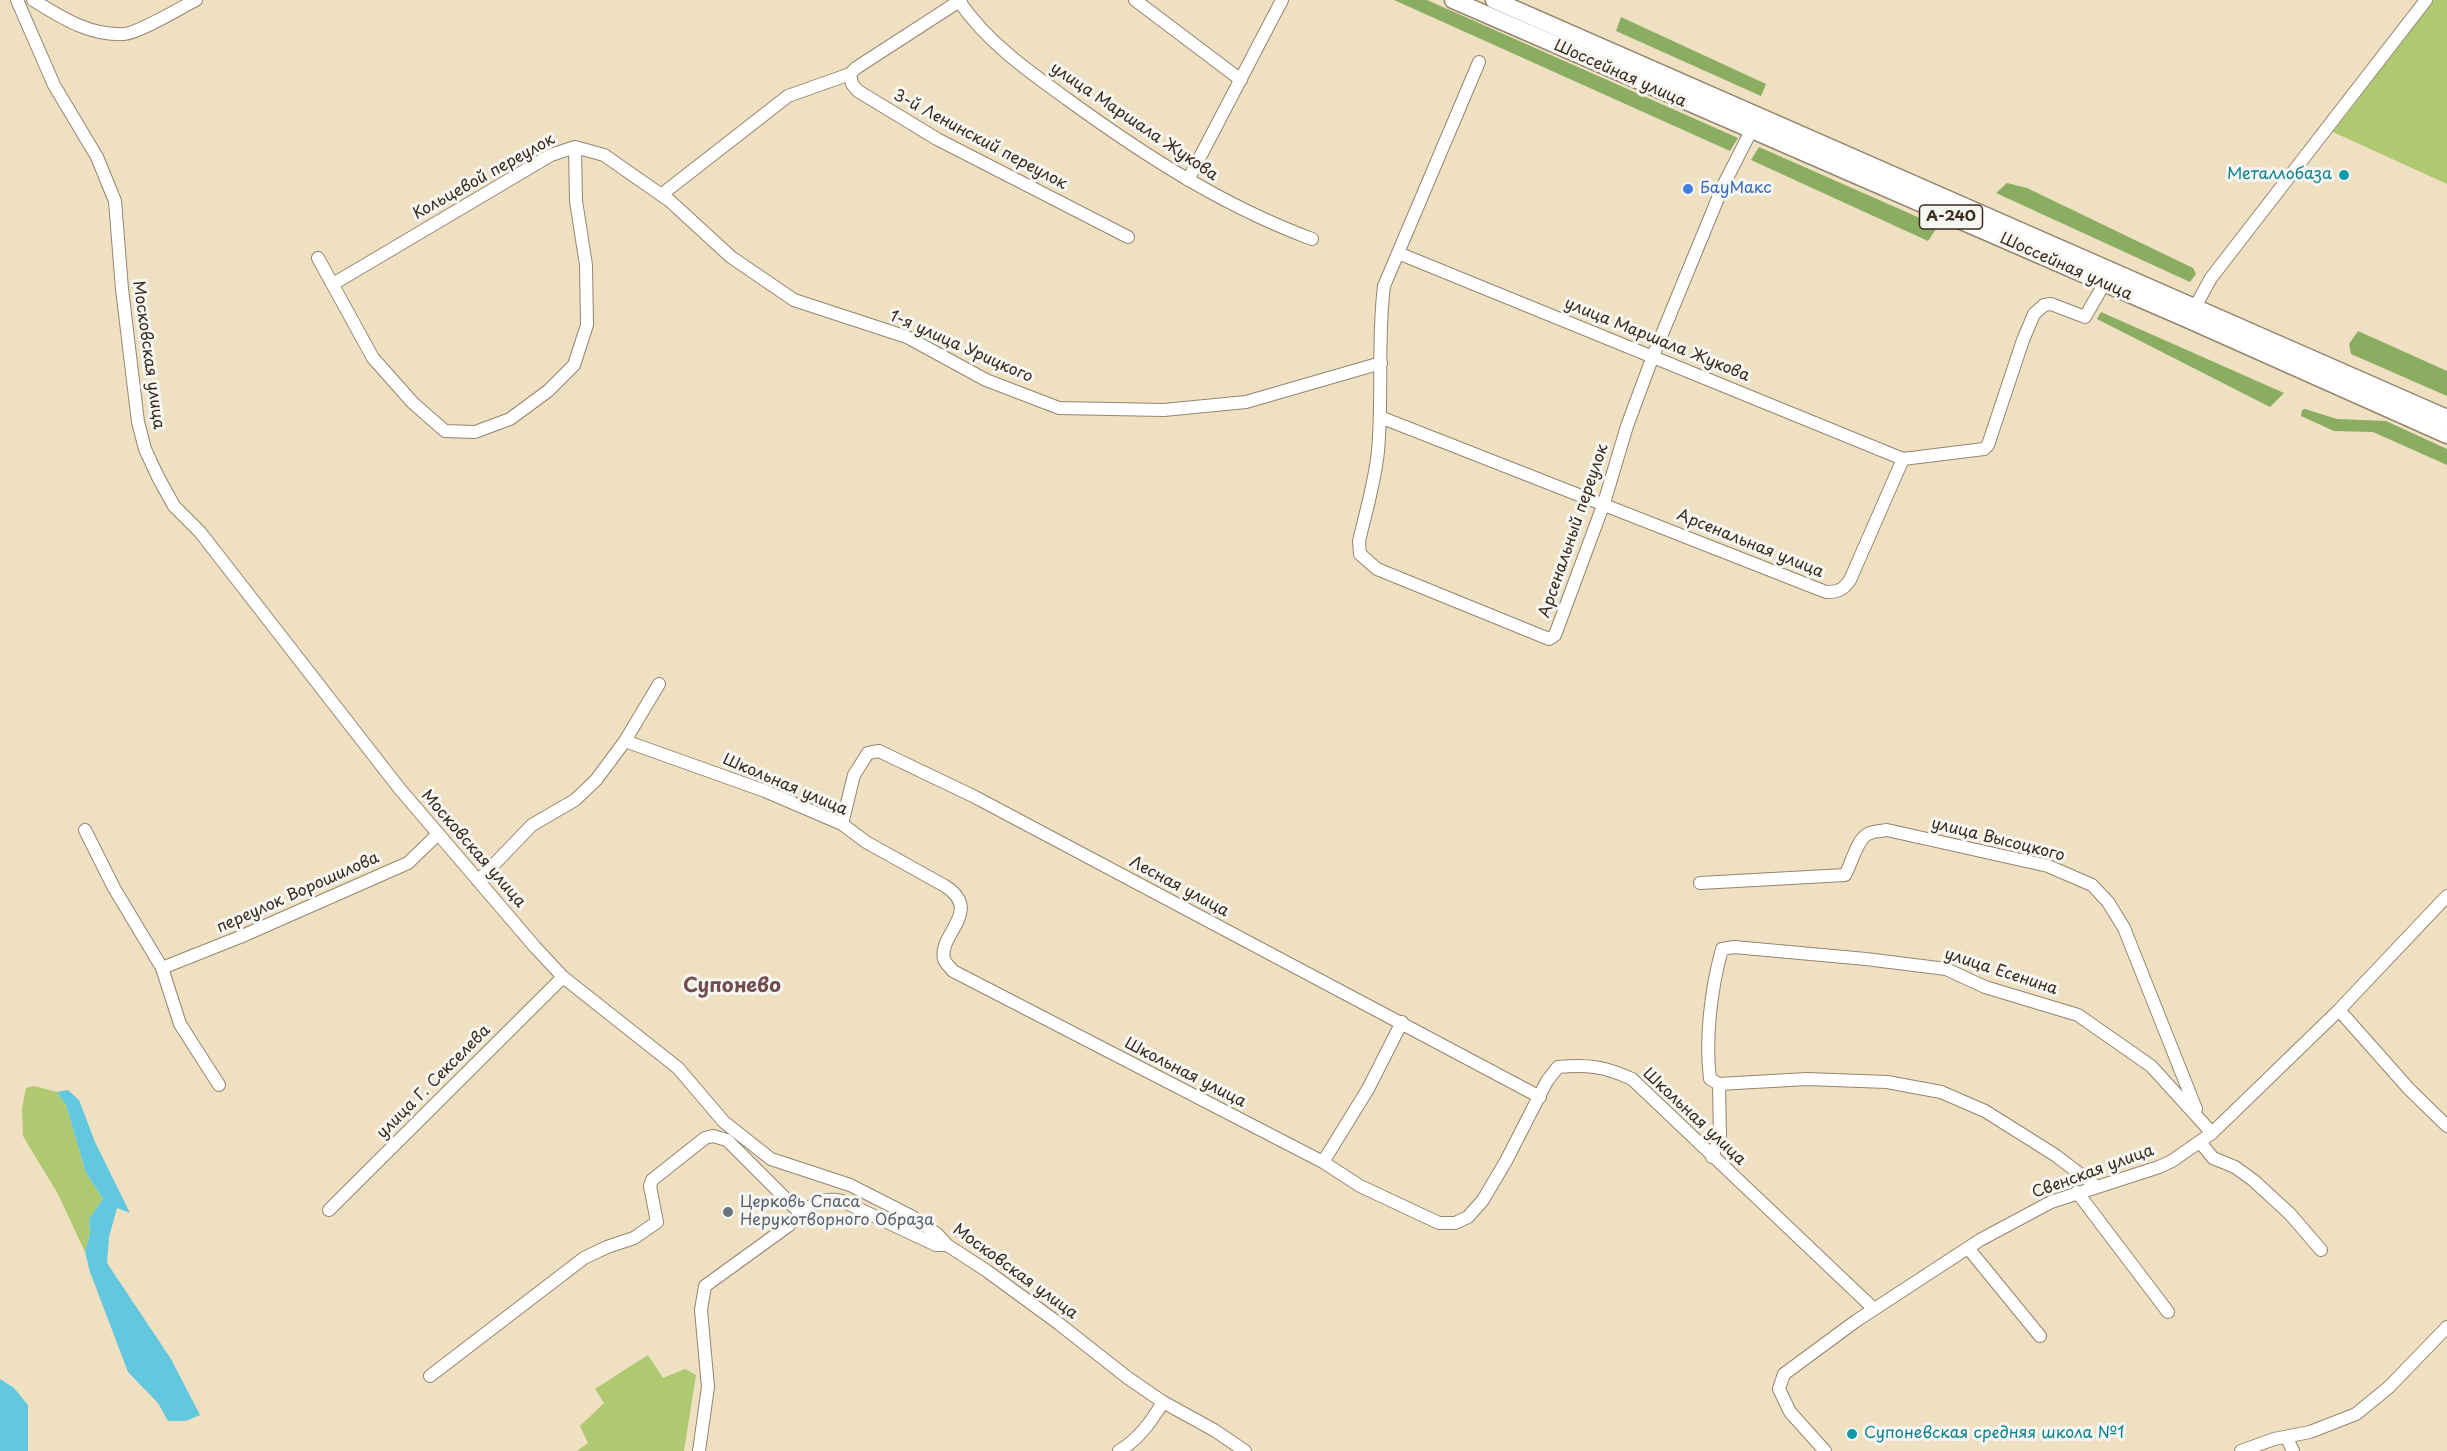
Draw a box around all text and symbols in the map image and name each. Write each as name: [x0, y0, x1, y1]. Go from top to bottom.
street label: Шоссейная улица: [1551, 36, 1689, 112]
street label: улица Маршала Жукова: [1047, 59, 1221, 185]
street label: 3-й Ленинский переулок: [890, 86, 1070, 194]
street label: Кольцевой переулок: [410, 130, 558, 224]
place label: Металлобаза: [2227, 165, 2332, 185]
marker: Металлобаза: [2337, 168, 2351, 182]
place label: БауМакс: [1700, 179, 1772, 199]
marker: БауМакс: [1681, 182, 1695, 196]
road number: А-240: [1920, 205, 1982, 229]
street label: Шоссейная улица: [1997, 229, 2135, 305]
street label: Московская улица: [128, 280, 168, 430]
street label: улица Маршала Жукова: [1562, 294, 1752, 386]
street label: 1-я улица Урицкого: [886, 307, 1036, 387]
street label: Арсенальный переулок: [1535, 442, 1613, 620]
street label: Арсенальная улица: [1674, 506, 1826, 582]
street label: Школьная улица: [720, 750, 850, 820]
street label: Московская улица: [417, 786, 529, 912]
street label: улица Высоцкого: [1929, 814, 2067, 866]
street label: переулок Ворошилова: [214, 848, 382, 938]
street label: Лесная улица: [1126, 853, 1232, 921]
street label: улица Есенина: [1942, 945, 2060, 999]
district label: Супонево: [683, 974, 781, 998]
street label: улица Г. Секселева: [373, 1021, 495, 1143]
street label: Школьная улица: [1121, 1034, 1249, 1112]
street label: Школьная улица: [1639, 1064, 1749, 1170]
street label: Свенская улица: [2030, 1141, 2156, 1203]
place label: Церковь Спаса Нерукотворного Образа: [740, 1193, 934, 1231]
marker: Церковь Спаса Нерукотворного Образа: [721, 1205, 735, 1219]
street label: Московская улица: [949, 1220, 1081, 1324]
place label: Супоневская средняя школа №1: [1864, 1424, 2125, 1444]
marker: Супоневская средняя школа №1: [1845, 1427, 1859, 1441]

